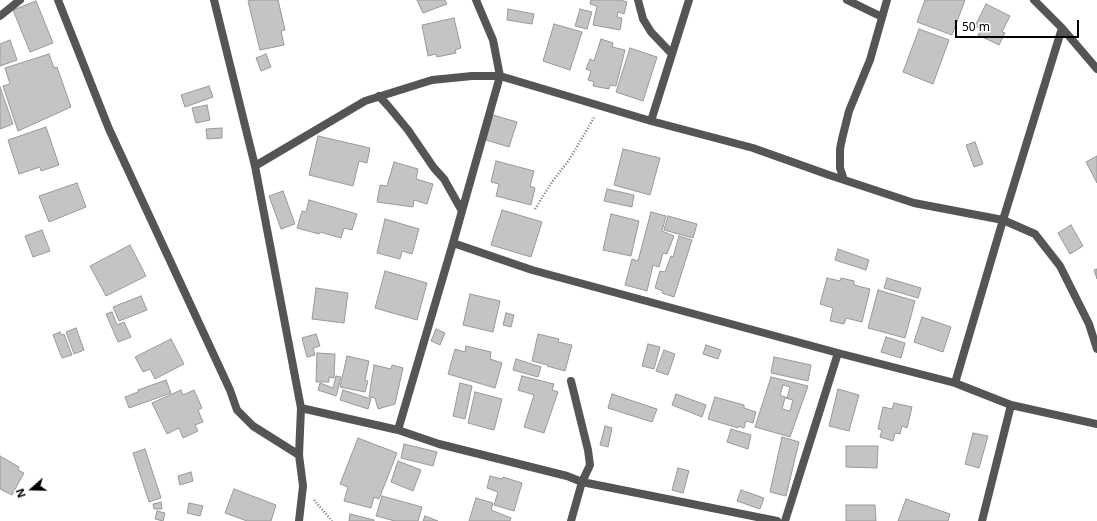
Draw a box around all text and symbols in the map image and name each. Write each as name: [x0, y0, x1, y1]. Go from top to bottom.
scale bar: [957, 12, 1081, 38]
text: 50 m: [962, 18, 990, 35]
north arrow: [12, 469, 52, 509]
text: N: [12, 487, 29, 500]

